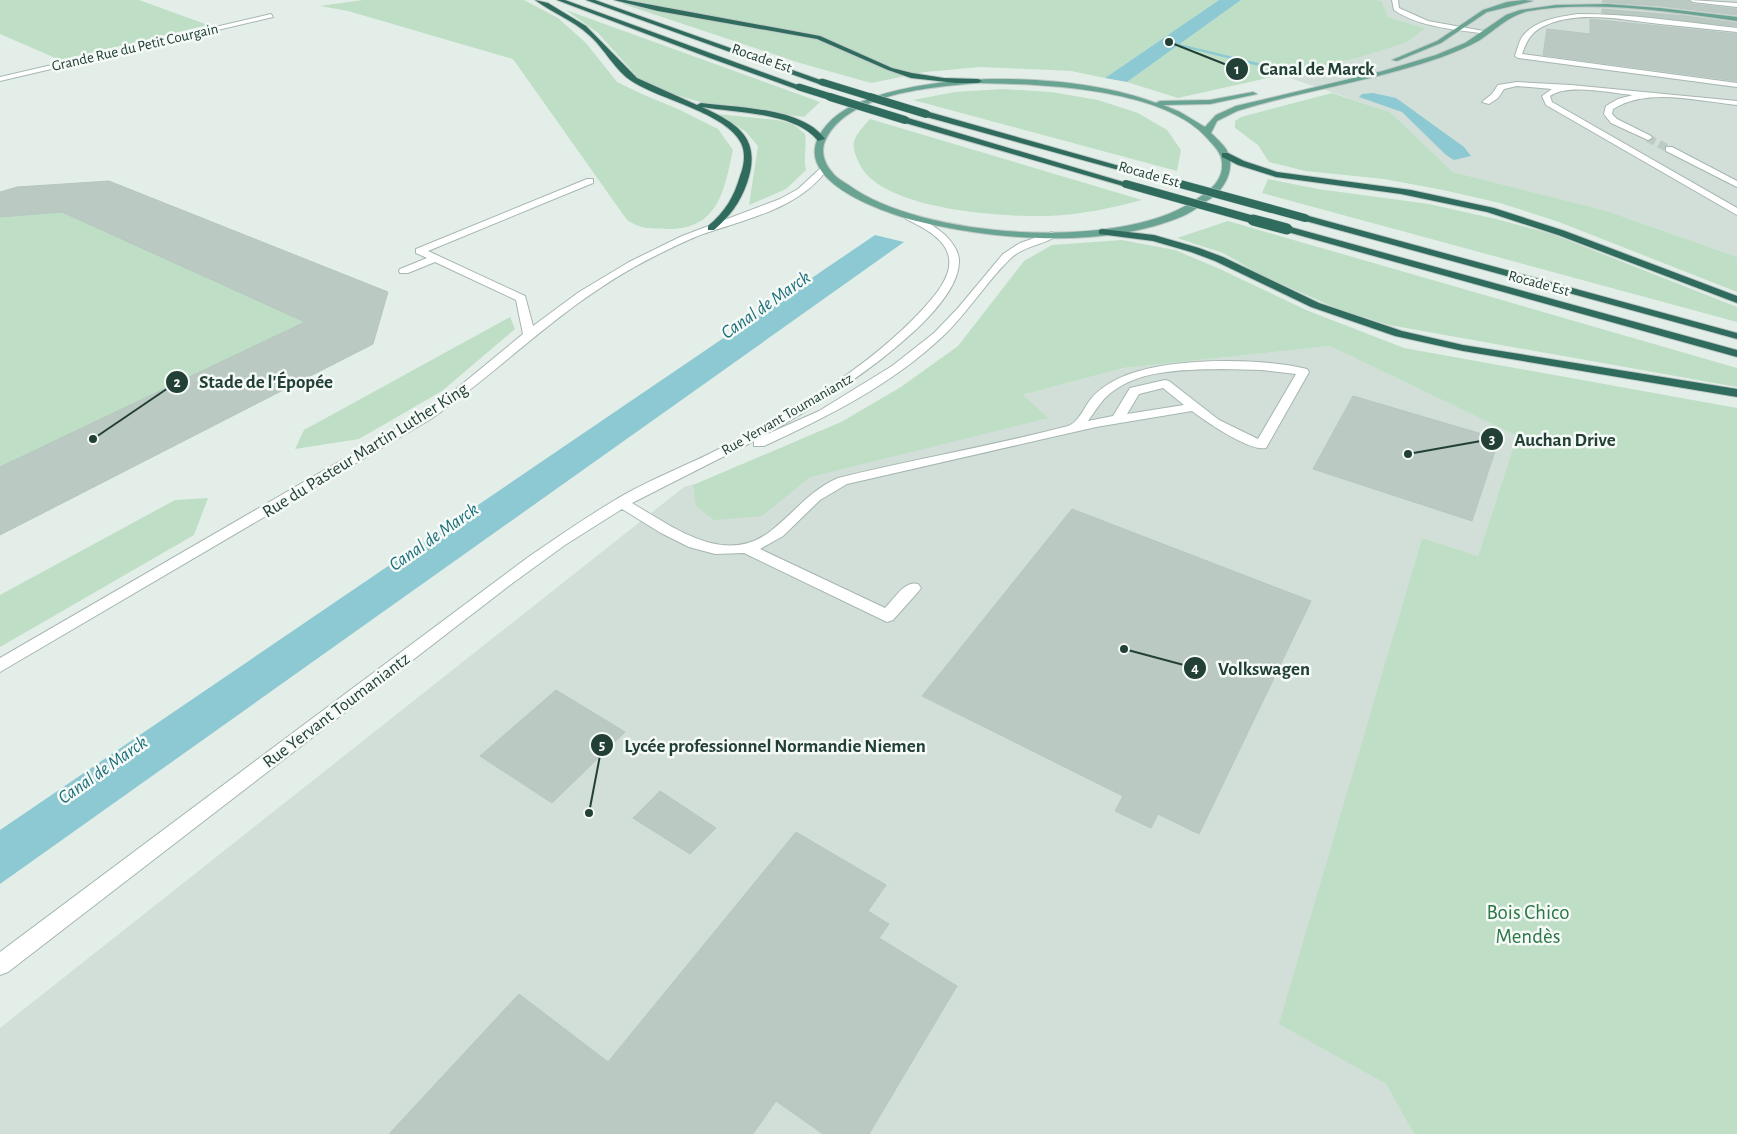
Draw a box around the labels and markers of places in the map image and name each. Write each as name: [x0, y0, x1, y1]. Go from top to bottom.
callout: Canal de Marck: [1225, 52, 1385, 86]
callout: Stade de l'Épopée: [164, 365, 343, 399]
callout: Auchan Drive: [1479, 422, 1625, 456]
callout: Volkswagen: [1183, 651, 1320, 685]
callout: Lycée professionnel Normandie Niemen: [590, 728, 936, 762]

